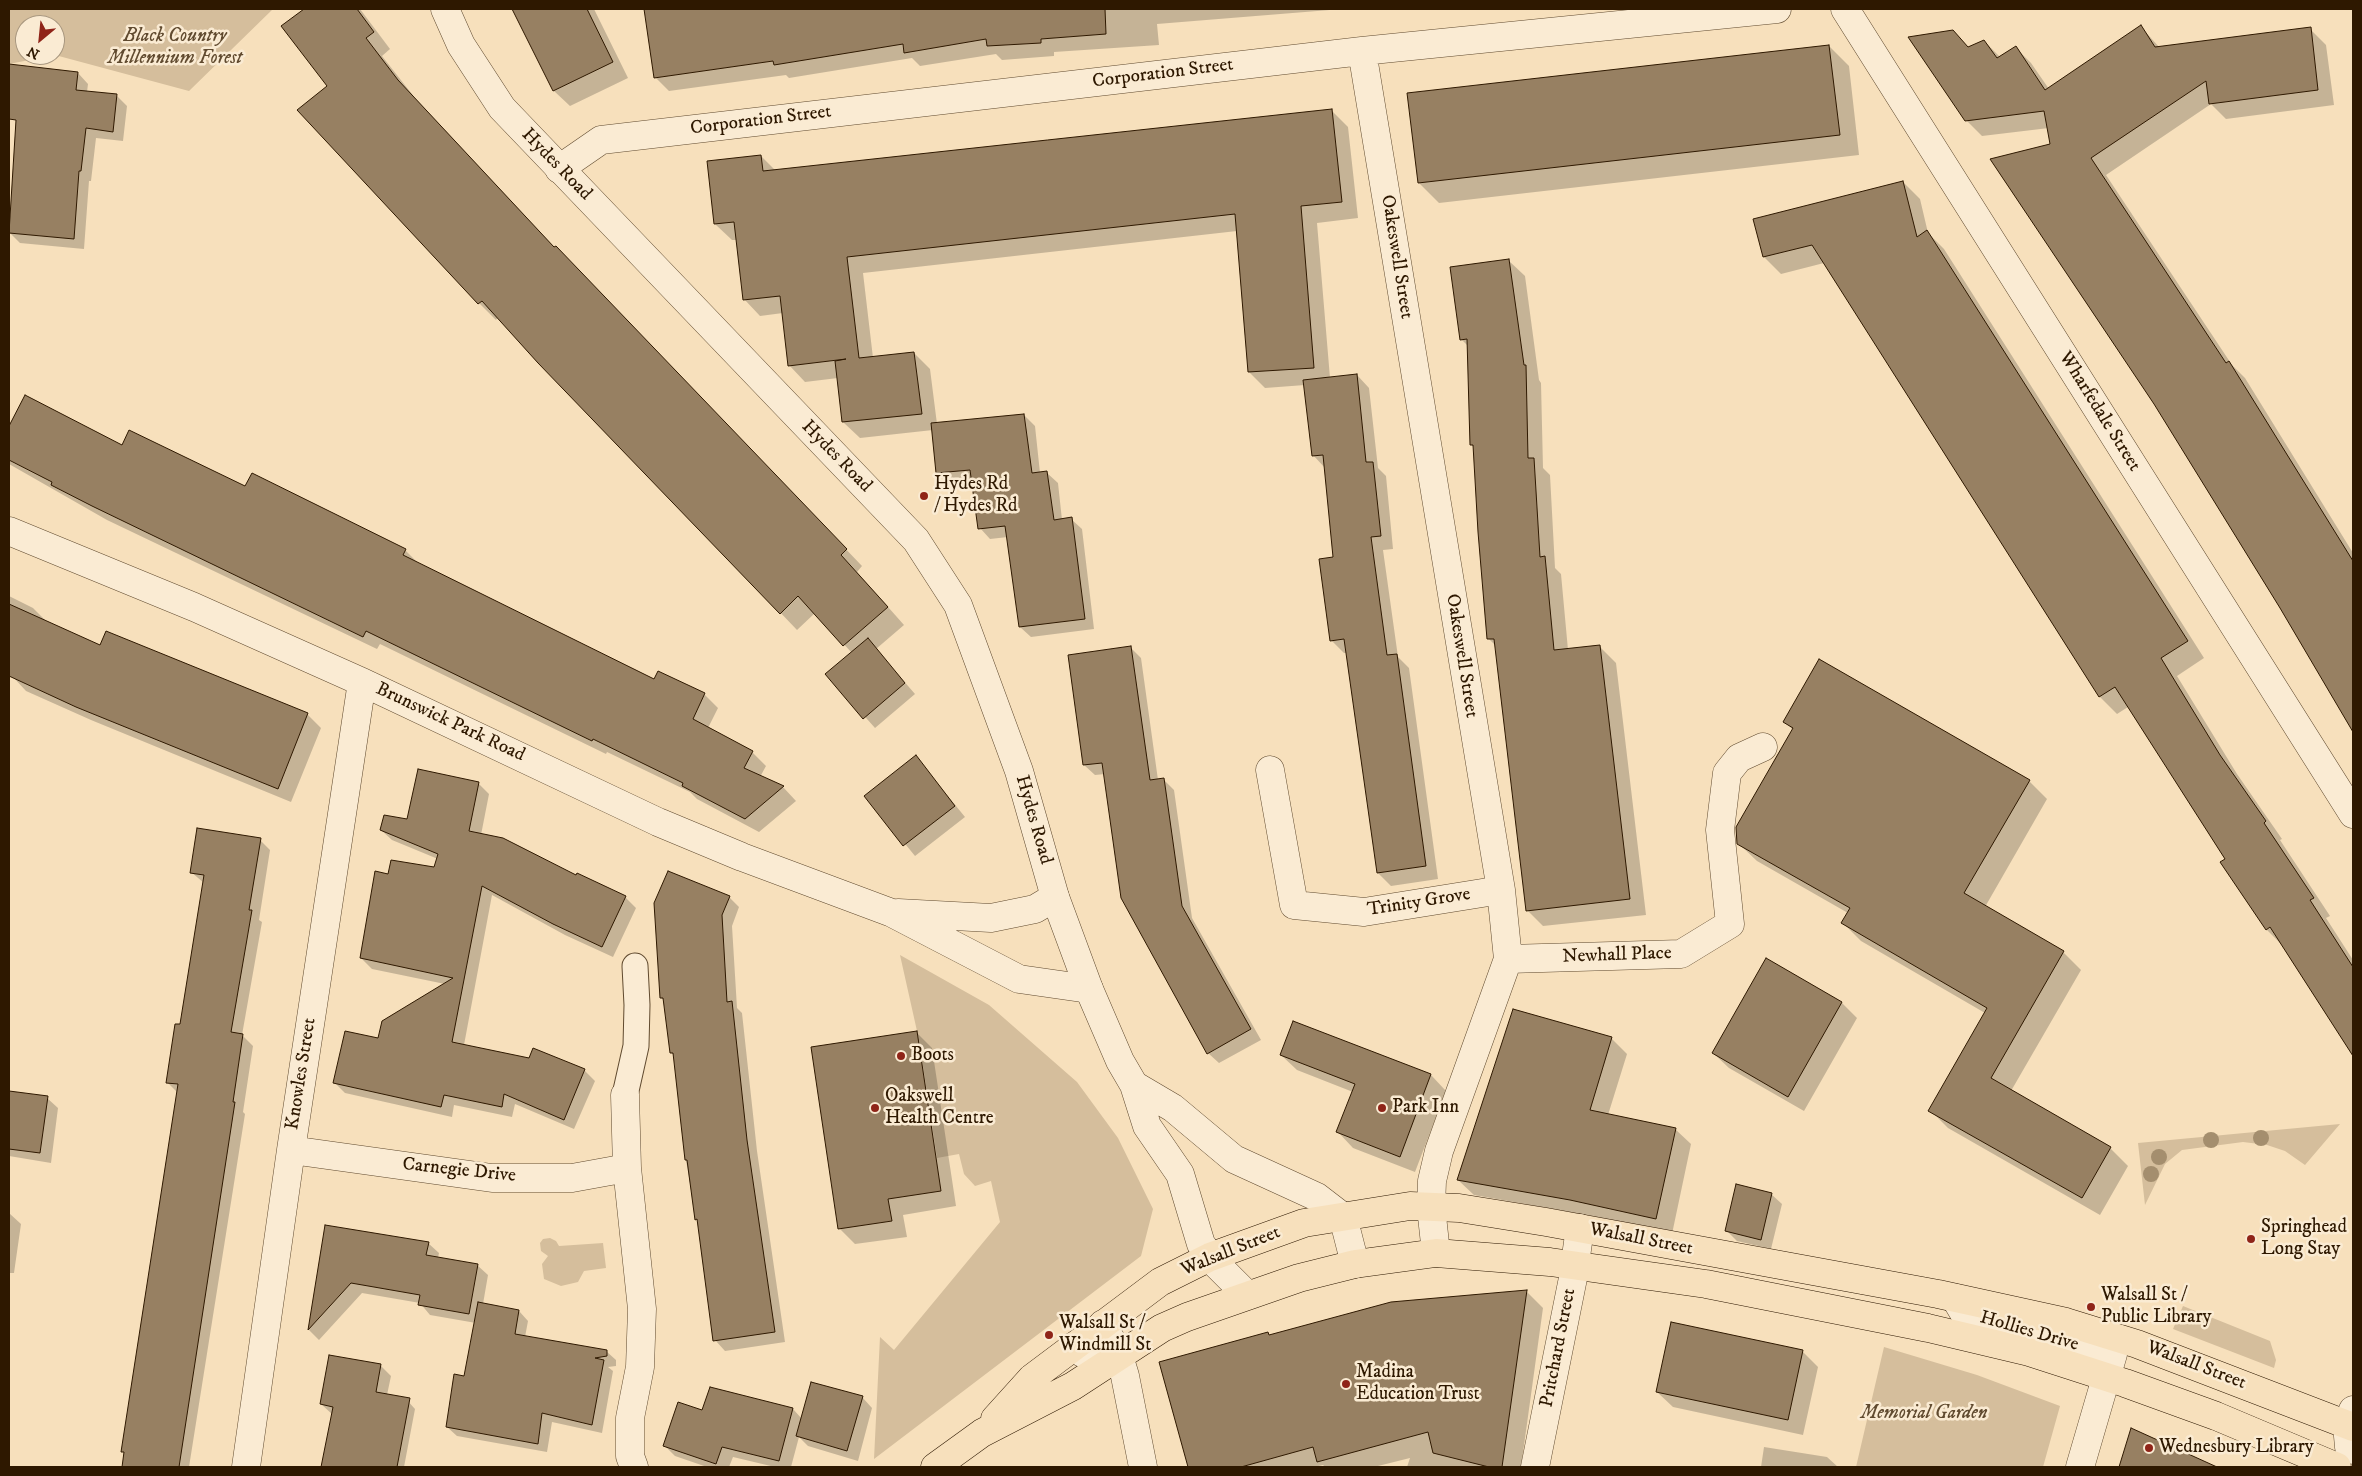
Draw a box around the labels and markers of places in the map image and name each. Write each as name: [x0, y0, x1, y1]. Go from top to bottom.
place label: Hydes Rd / Hydes Rd: [934, 474, 1018, 518]
marker: Hydes Rd / Hydes Rd: [918, 490, 930, 502]
place label: Boots: [911, 1045, 954, 1067]
marker: Boots: [895, 1050, 907, 1062]
place label: Oakswell Health Centre: [885, 1086, 994, 1130]
place label: Park Inn: [1392, 1097, 1459, 1119]
marker: Oakswell Health Centre: [869, 1102, 881, 1114]
marker: Park Inn: [1376, 1102, 1388, 1114]
place label: Springhead Long Stay: [2261, 1217, 2347, 1261]
marker: Springhead Long Stay: [2245, 1233, 2257, 1245]
place label: Walsall St / Public Library: [2101, 1285, 2212, 1329]
marker: Walsall St / Public Library: [2085, 1301, 2097, 1313]
place label: Walsall St / Windmill St: [1059, 1313, 1151, 1357]
marker: Walsall St / Windmill St: [1043, 1329, 1055, 1341]
place label: Madina Education Trust: [1356, 1362, 1480, 1406]
marker: Madina Education Trust: [1340, 1378, 1352, 1390]
place label: Wednesbury Library: [2159, 1437, 2314, 1459]
marker: Wednesbury Library: [2143, 1442, 2155, 1454]

